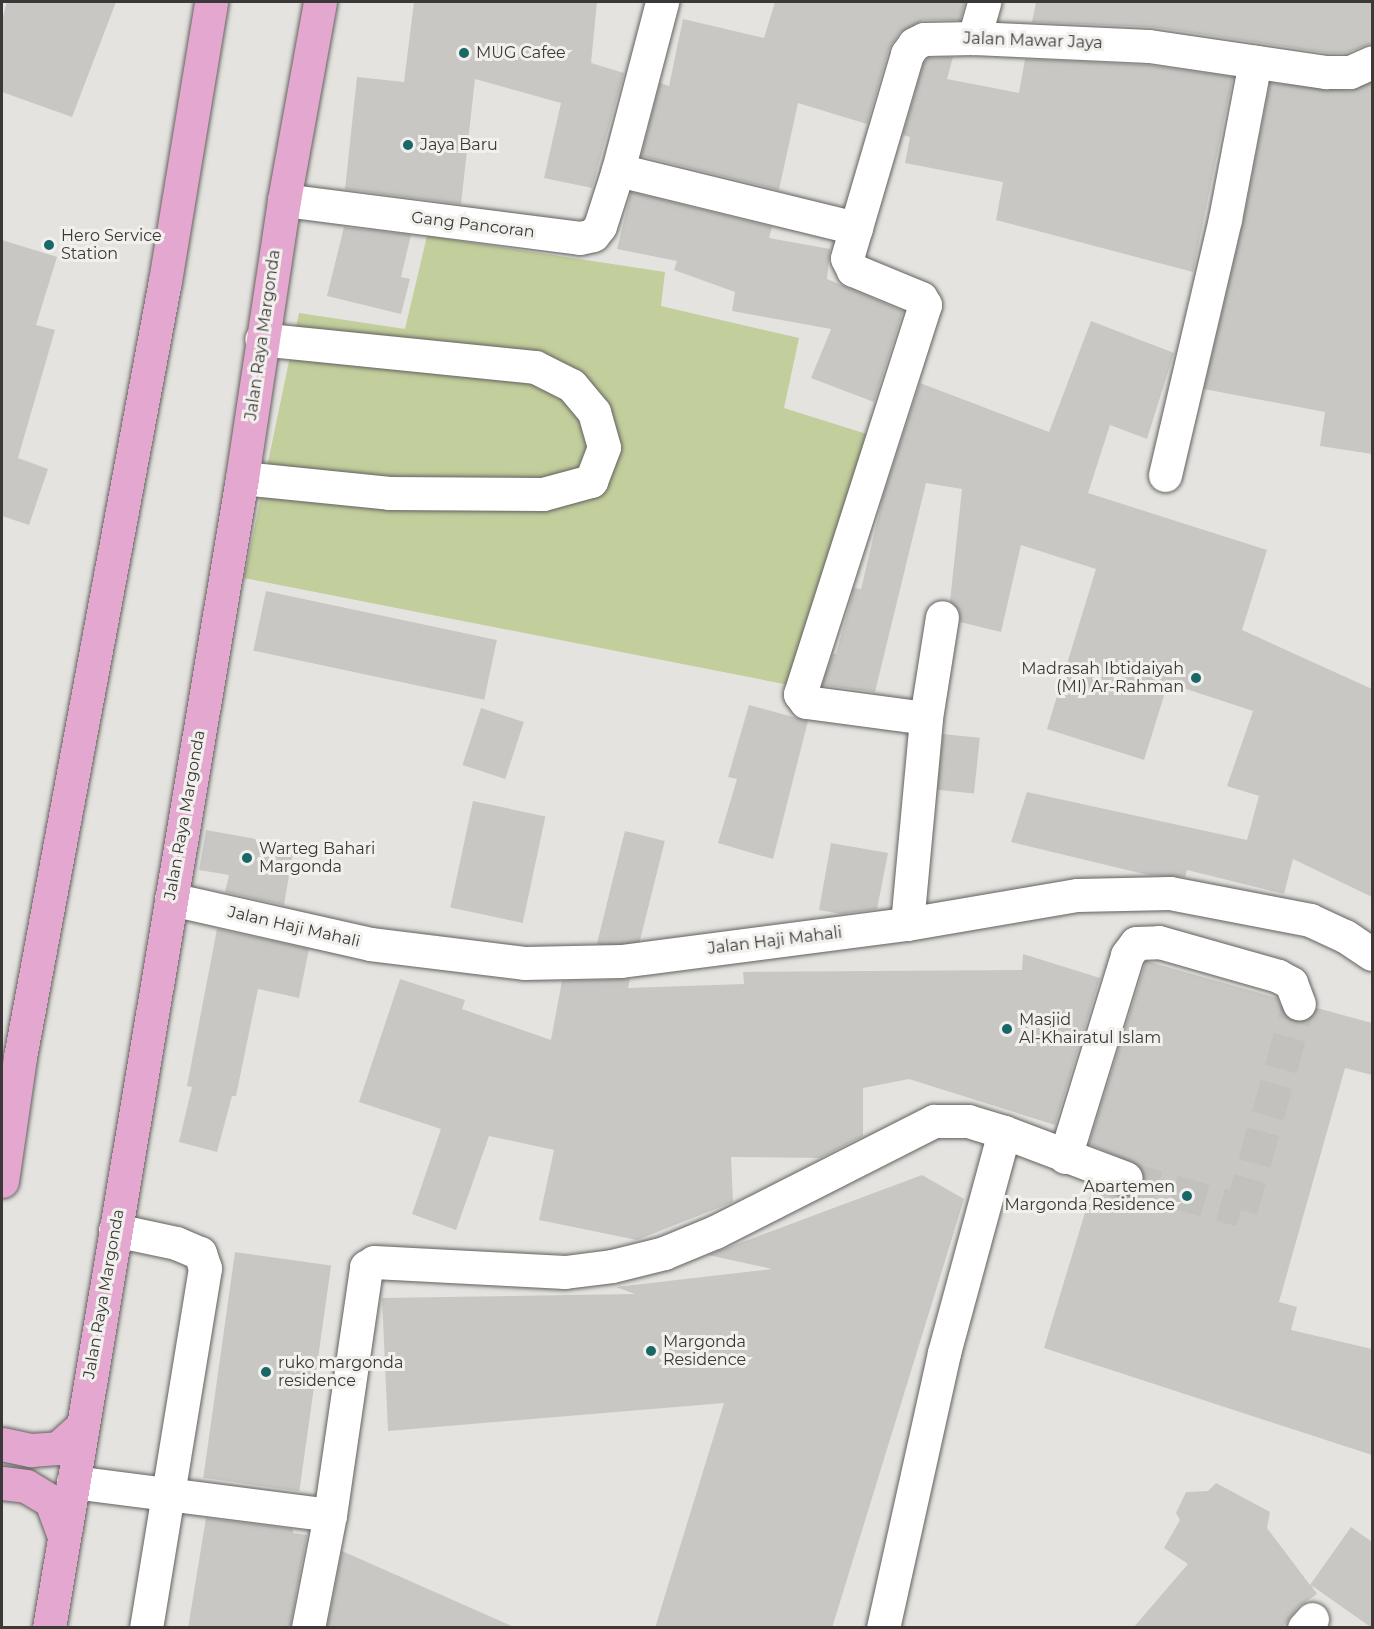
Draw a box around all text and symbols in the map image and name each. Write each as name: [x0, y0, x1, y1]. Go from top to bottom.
street label: Jalan Mawar Jaya: [963, 29, 1103, 53]
place label: MUG Cafee: [476, 43, 566, 63]
marker: MUG Cafee: [457, 46, 471, 60]
place label: Jaya Baru: [420, 135, 498, 155]
marker: Jaya Baru: [401, 138, 415, 152]
street label: Gang Pancoran: [410, 208, 536, 242]
place label: Hero Service Station: [61, 226, 162, 264]
marker: Hero Service Station: [42, 238, 56, 252]
street label: Jalan Raya Margonda: [242, 249, 284, 421]
place label: Madrasah Ibtidaiyah (MI) Ar-Rahman: [1021, 659, 1184, 697]
marker: Madrasah Ibtidaiyah (MI) Ar-Rahman: [1189, 671, 1203, 685]
street label: Jalan Raya Margonda: [161, 729, 209, 901]
place label: Warteg Bahari Margonda: [259, 839, 375, 877]
marker: Warteg Bahari Margonda: [240, 851, 254, 865]
street label: Jalan Haji Mahali: [226, 902, 362, 952]
street label: Jalan Haji Mahali: [707, 923, 843, 959]
place label: Masjid Al-Khairatul Islam: [1019, 1010, 1161, 1048]
marker: Masjid Al-Khairatul Islam: [1000, 1022, 1014, 1036]
place label: Apartemen Margonda Residence: [1005, 1177, 1175, 1215]
marker: Apartemen Margonda Residence: [1180, 1189, 1194, 1203]
street label: Jalan Raya Margonda: [80, 1208, 128, 1380]
place label: Margonda Residence: [663, 1332, 746, 1370]
marker: Margonda Residence: [644, 1344, 658, 1358]
place label: ruko margonda residence: [278, 1353, 403, 1391]
marker: ruko margonda residence: [259, 1365, 273, 1379]

